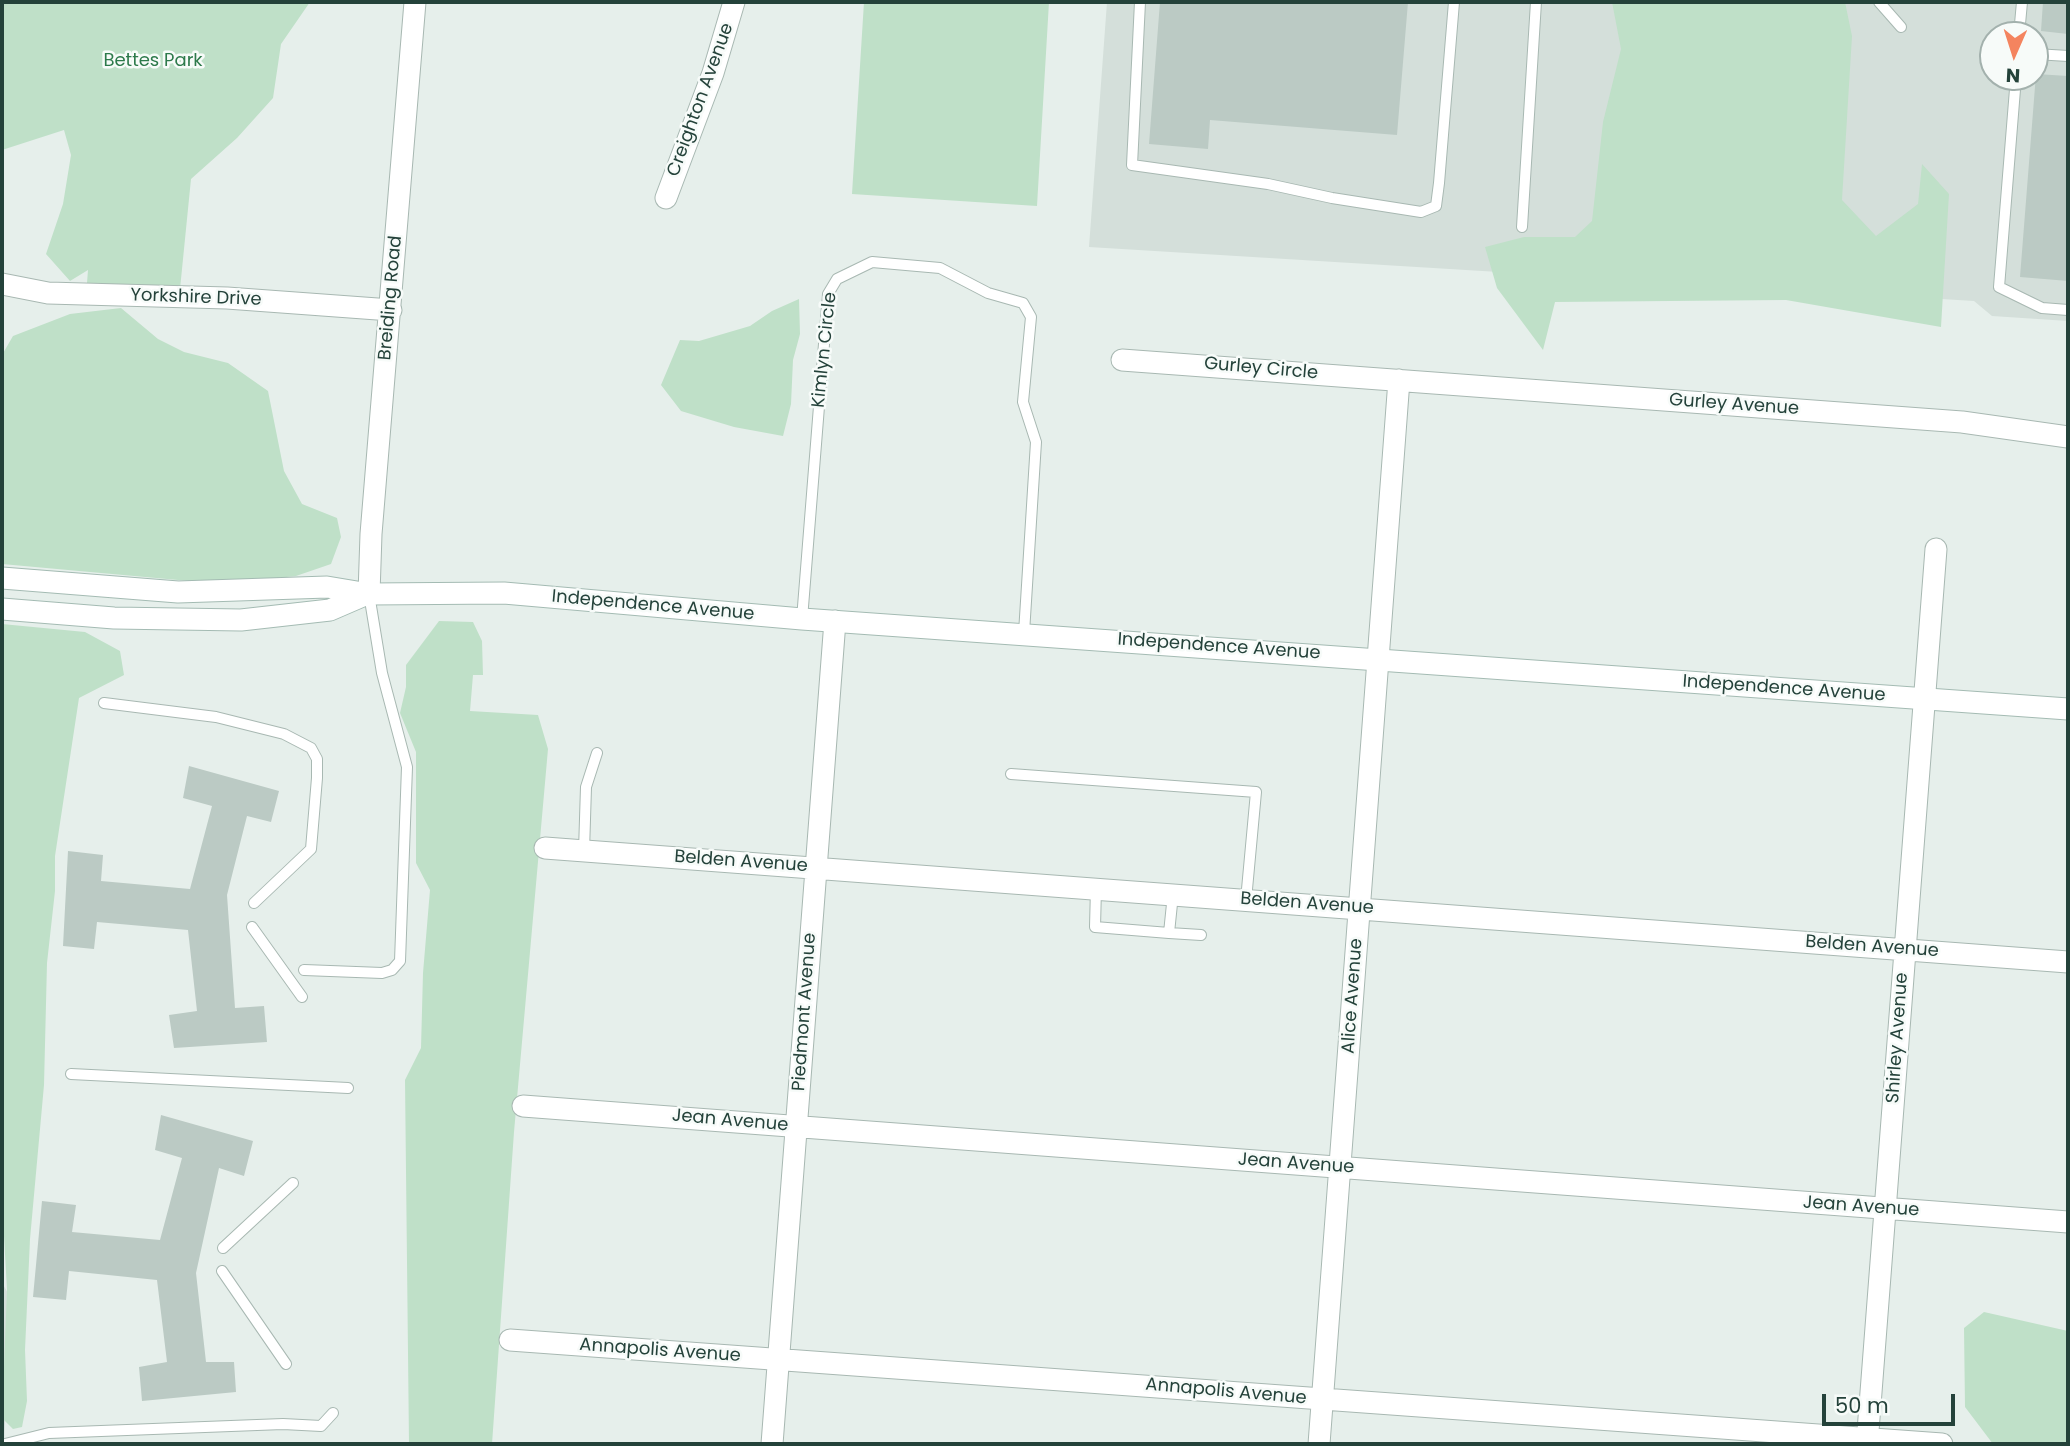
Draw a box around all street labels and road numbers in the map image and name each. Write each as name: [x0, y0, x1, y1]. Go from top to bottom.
street label: Creighton Avenue: [663, 20, 739, 180]
street label: Breiding Road: [375, 235, 407, 361]
street label: Yorkshire Drive: [130, 285, 262, 311]
street label: Kimlyn Circle: [808, 291, 842, 409]
street label: Gurley Circle: [1203, 353, 1319, 385]
street label: Gurley Avenue: [1668, 390, 1800, 420]
street label: Independence Avenue: [551, 586, 755, 626]
street label: Independence Avenue: [1117, 629, 1321, 665]
street label: Independence Avenue: [1682, 671, 1886, 707]
street label: Belden Avenue: [673, 847, 809, 877]
street label: Belden Avenue: [1239, 889, 1375, 919]
street label: Piedmont Avenue: [789, 932, 821, 1092]
street label: Belden Avenue: [1804, 932, 1940, 962]
street label: Alice Avenue: [1338, 938, 1368, 1054]
street label: Shirley Avenue: [1883, 972, 1913, 1104]
street label: Jean Avenue: [671, 1105, 789, 1137]
street label: Jean Avenue: [1237, 1149, 1355, 1179]
street label: Jean Avenue: [1802, 1192, 1920, 1222]
street label: Annapolis Avenue: [579, 1335, 741, 1367]
street label: Annapolis Avenue: [1145, 1374, 1307, 1410]

